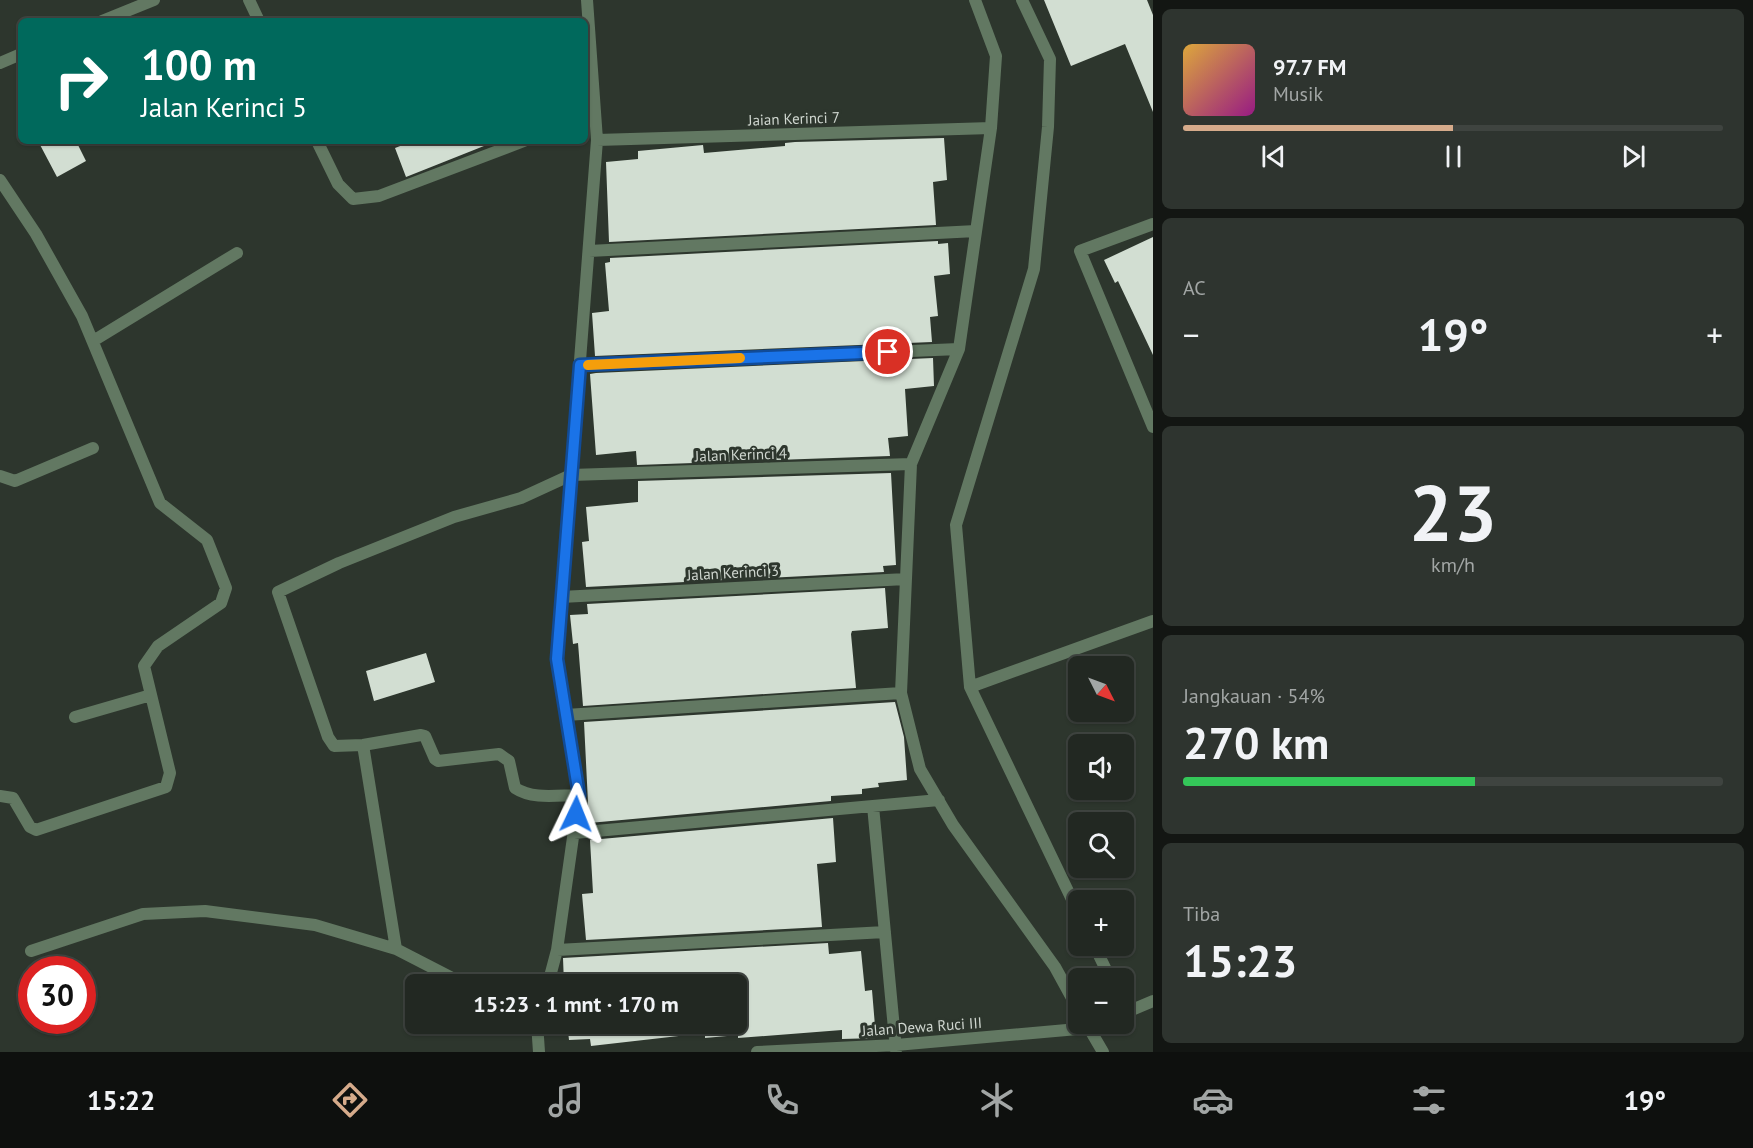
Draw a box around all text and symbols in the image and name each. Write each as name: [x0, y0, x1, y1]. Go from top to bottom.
text: 100 m: [141, 37, 257, 92]
icon: right: [42, 42, 120, 120]
text: 97.7 FM: [1273, 53, 1346, 81]
text: Musik: [1273, 81, 1323, 107]
text: Jalan Kerinci 5: [141, 90, 307, 124]
street label: Jaian Kerinci 7: [747, 107, 840, 130]
icon: previous: [1257, 140, 1290, 173]
icon: pause: [1437, 140, 1470, 173]
icon: next: [1617, 140, 1650, 173]
text: AC: [1183, 275, 1206, 301]
text: 19°: [1418, 305, 1488, 363]
text: −: [1183, 313, 1200, 356]
text: +: [1706, 313, 1723, 356]
pin: [862, 326, 913, 377]
icon: arrive: [871, 335, 904, 368]
street label: Jalan Kerinci 4: [694, 443, 787, 466]
text: 23: [1409, 462, 1497, 563]
text: km/h: [1431, 552, 1475, 578]
street label: Jalan Kerinci 3: [685, 561, 780, 584]
north arrow: [1068, 656, 1134, 722]
map controls: [1068, 656, 1134, 1034]
text: Jangkauan · 54%: [1183, 683, 1325, 709]
text: 270 km: [1183, 713, 1329, 771]
button: sound: [1068, 734, 1134, 800]
position arrow: [544, 782, 608, 846]
button: search: [1068, 812, 1134, 878]
button: +: [1068, 890, 1134, 956]
text: Tiba: [1183, 901, 1220, 927]
text: 15:23: [1183, 931, 1297, 989]
speed limit sign: 30: [18, 956, 96, 1034]
button: −: [1068, 968, 1134, 1034]
text: 15:23 · 1 mnt · 170 m: [473, 990, 679, 1018]
street label: Jalan Dewa Ruci III: [860, 1013, 983, 1040]
icon: directions: [329, 1079, 371, 1121]
icon: music: [545, 1079, 587, 1121]
icon: phone: [761, 1079, 803, 1121]
icon: climate: [976, 1079, 1018, 1121]
icon: car: [1192, 1079, 1234, 1121]
icon: filters: [1408, 1079, 1450, 1121]
text: 15:22: [87, 1083, 155, 1117]
text: 19°: [1624, 1083, 1666, 1117]

